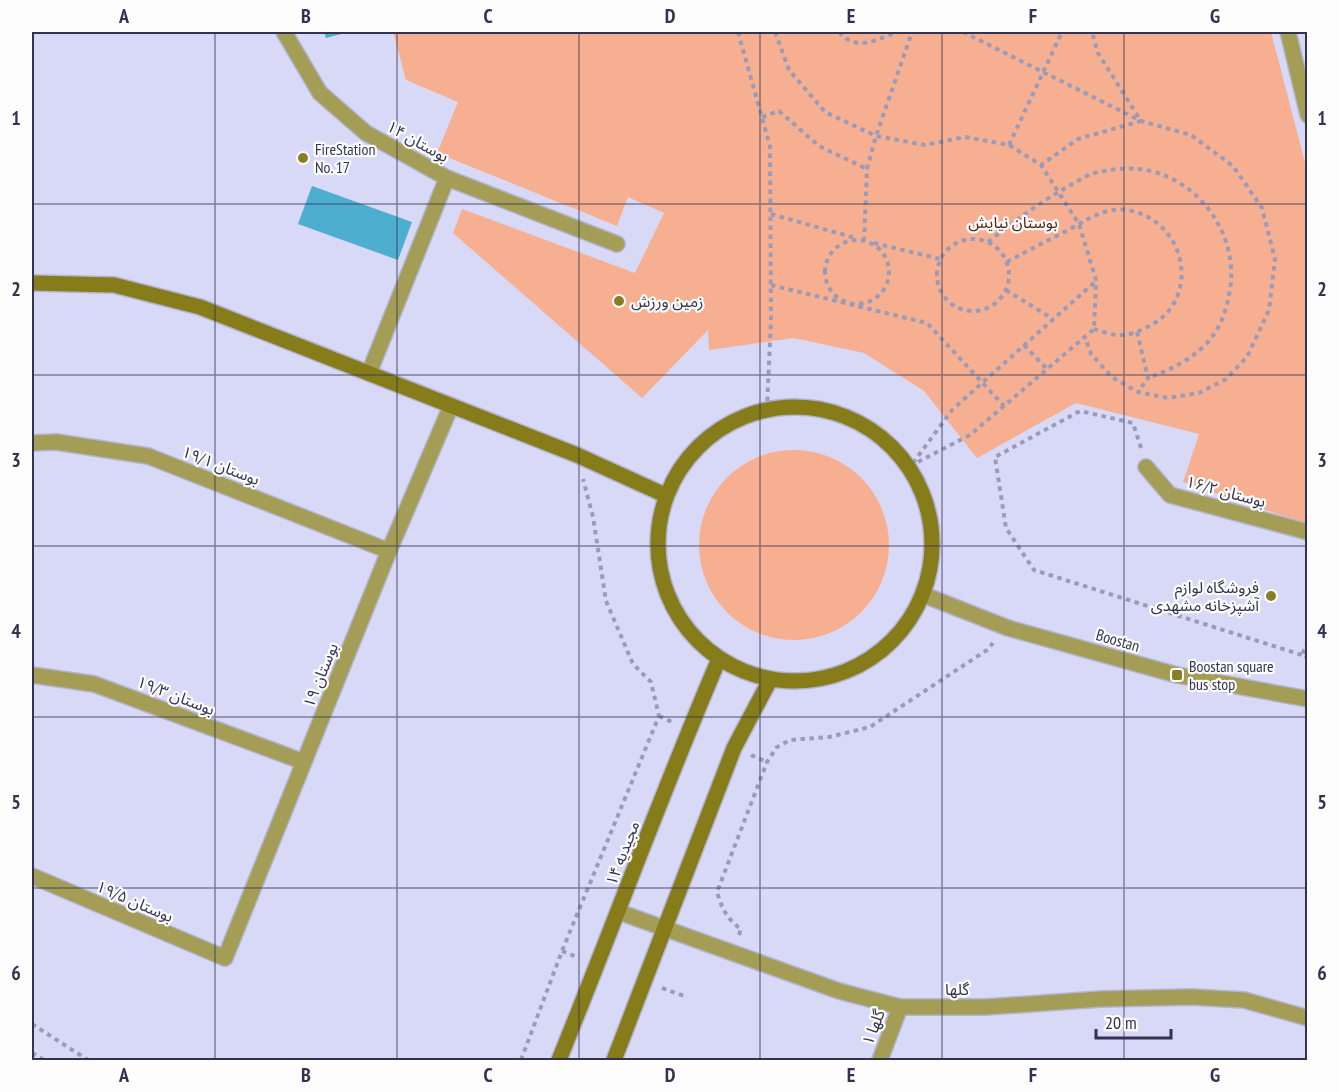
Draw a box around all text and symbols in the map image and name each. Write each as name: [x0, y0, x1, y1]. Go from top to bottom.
text: A: [118, 3, 130, 29]
text: B: [301, 3, 311, 29]
text: C: [483, 3, 493, 29]
text: D: [665, 3, 676, 29]
text: E: [847, 3, 855, 29]
text: F: [1029, 3, 1037, 29]
text: G: [1210, 3, 1220, 29]
text: 1: [11, 105, 21, 131]
text: 1: [1317, 105, 1327, 131]
street label: بوستان ۱۴: [384, 116, 452, 166]
place label: FireStation No. 17: [315, 139, 376, 177]
marker: FireStation No. 17: [296, 151, 310, 165]
park label: بوستان نیایش: [968, 212, 1058, 232]
text: 2: [11, 276, 21, 302]
text: 2: [1317, 276, 1327, 302]
place label: زمین ورزش: [631, 291, 703, 311]
marker: زمین ورزش: [612, 294, 626, 308]
street label: بوستان ۱۹/۱: [179, 441, 263, 489]
text: 3: [11, 447, 21, 473]
text: 3: [1317, 447, 1327, 473]
street label: بوستان ۱۶/۲: [1184, 471, 1268, 511]
place label: فروشگاه لوازم آشپزخانه مشهدی: [1151, 577, 1260, 616]
marker: فروشگاه لوازم آشپزخانه مشهدی: [1264, 589, 1278, 603]
text: 4: [11, 618, 21, 644]
text: 4: [1317, 618, 1327, 644]
street label: Boostan: [1094, 624, 1142, 656]
street label: بوستان ۱۹: [298, 640, 342, 710]
place label: Boostan square bus stop: [1189, 656, 1274, 694]
marker: Boostan square bus stop: [1170, 668, 1184, 682]
street label: بوستان ۱۹/۳: [134, 671, 218, 719]
text: 5: [11, 789, 21, 815]
text: 5: [1317, 789, 1327, 815]
street label: مجیدیه ۱۴: [601, 818, 643, 888]
street label: بوستان ۱۹/۵: [94, 876, 176, 926]
text: 6: [11, 960, 21, 986]
text: 6: [1317, 960, 1327, 986]
street label: گلها: [945, 979, 969, 999]
scale bar: [1096, 1002, 1171, 1040]
street label: گلها ۱: [857, 1006, 889, 1048]
text: 20 m: [1105, 1011, 1137, 1034]
text: A: [118, 1062, 130, 1088]
text: B: [301, 1062, 311, 1088]
text: C: [483, 1062, 493, 1088]
text: D: [665, 1062, 676, 1088]
text: E: [847, 1062, 855, 1088]
text: F: [1029, 1062, 1037, 1088]
text: G: [1210, 1062, 1220, 1088]

